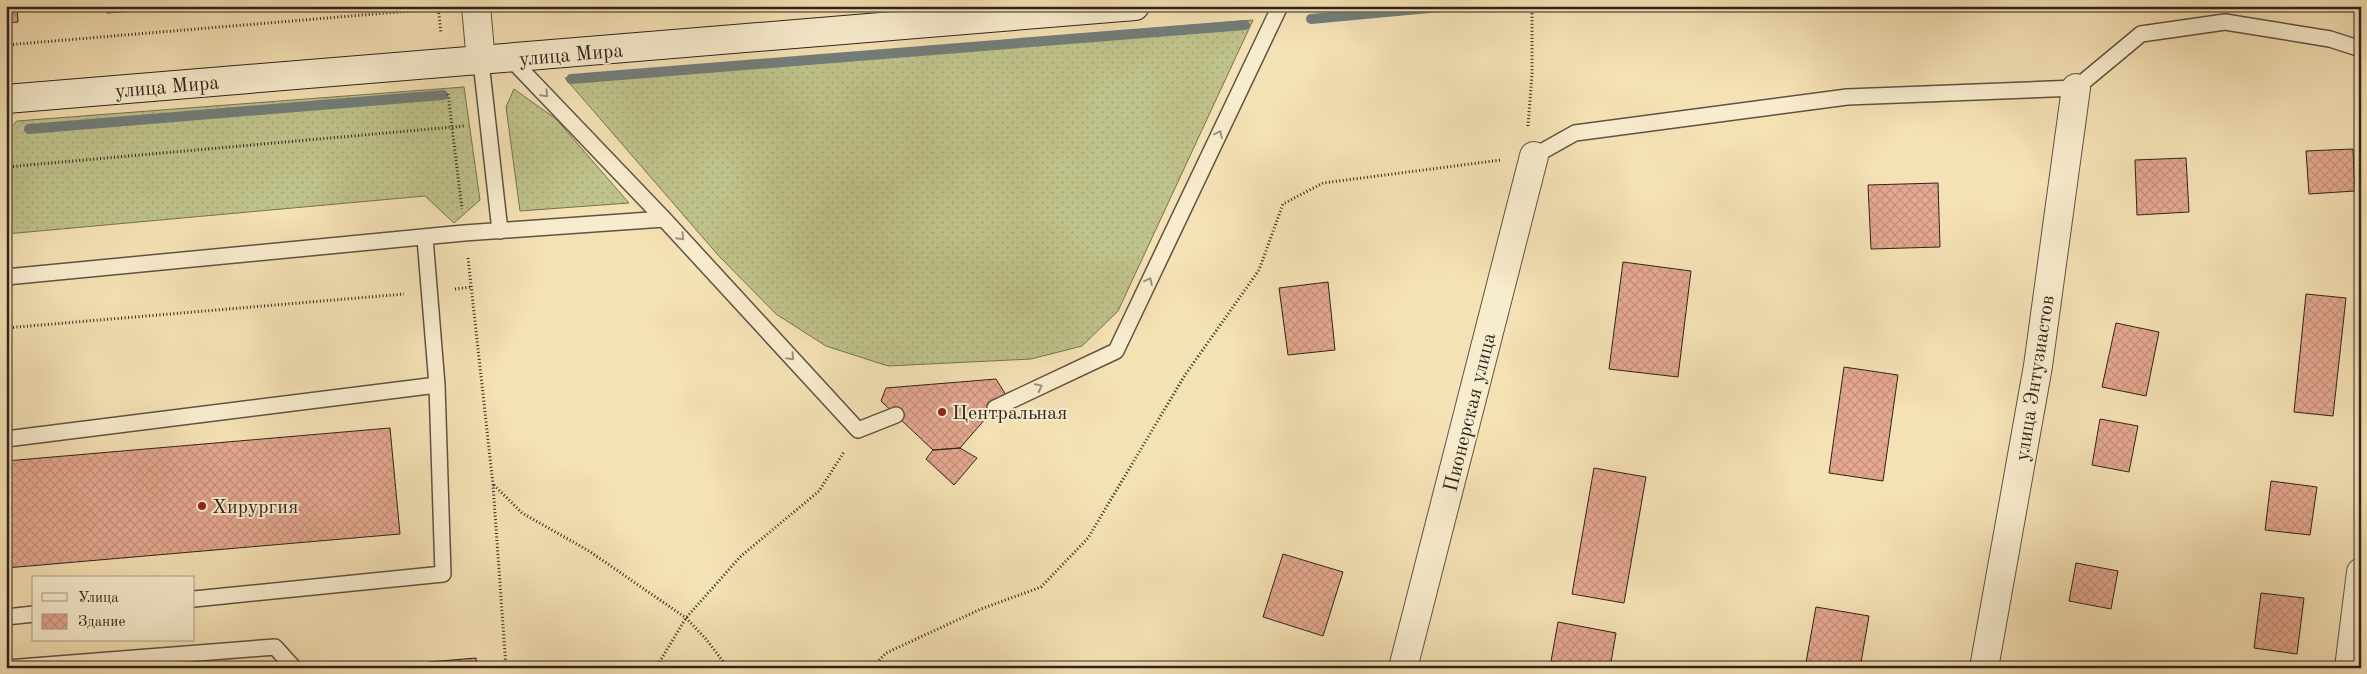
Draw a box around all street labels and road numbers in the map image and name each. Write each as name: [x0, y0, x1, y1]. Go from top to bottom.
street label: улица Мира: [518, 41, 624, 71]
street label: улица Мира: [114, 73, 220, 103]
street label: улица Энтузиастов: [2013, 294, 2059, 463]
street label: Пионерская улица: [1442, 331, 1500, 494]

